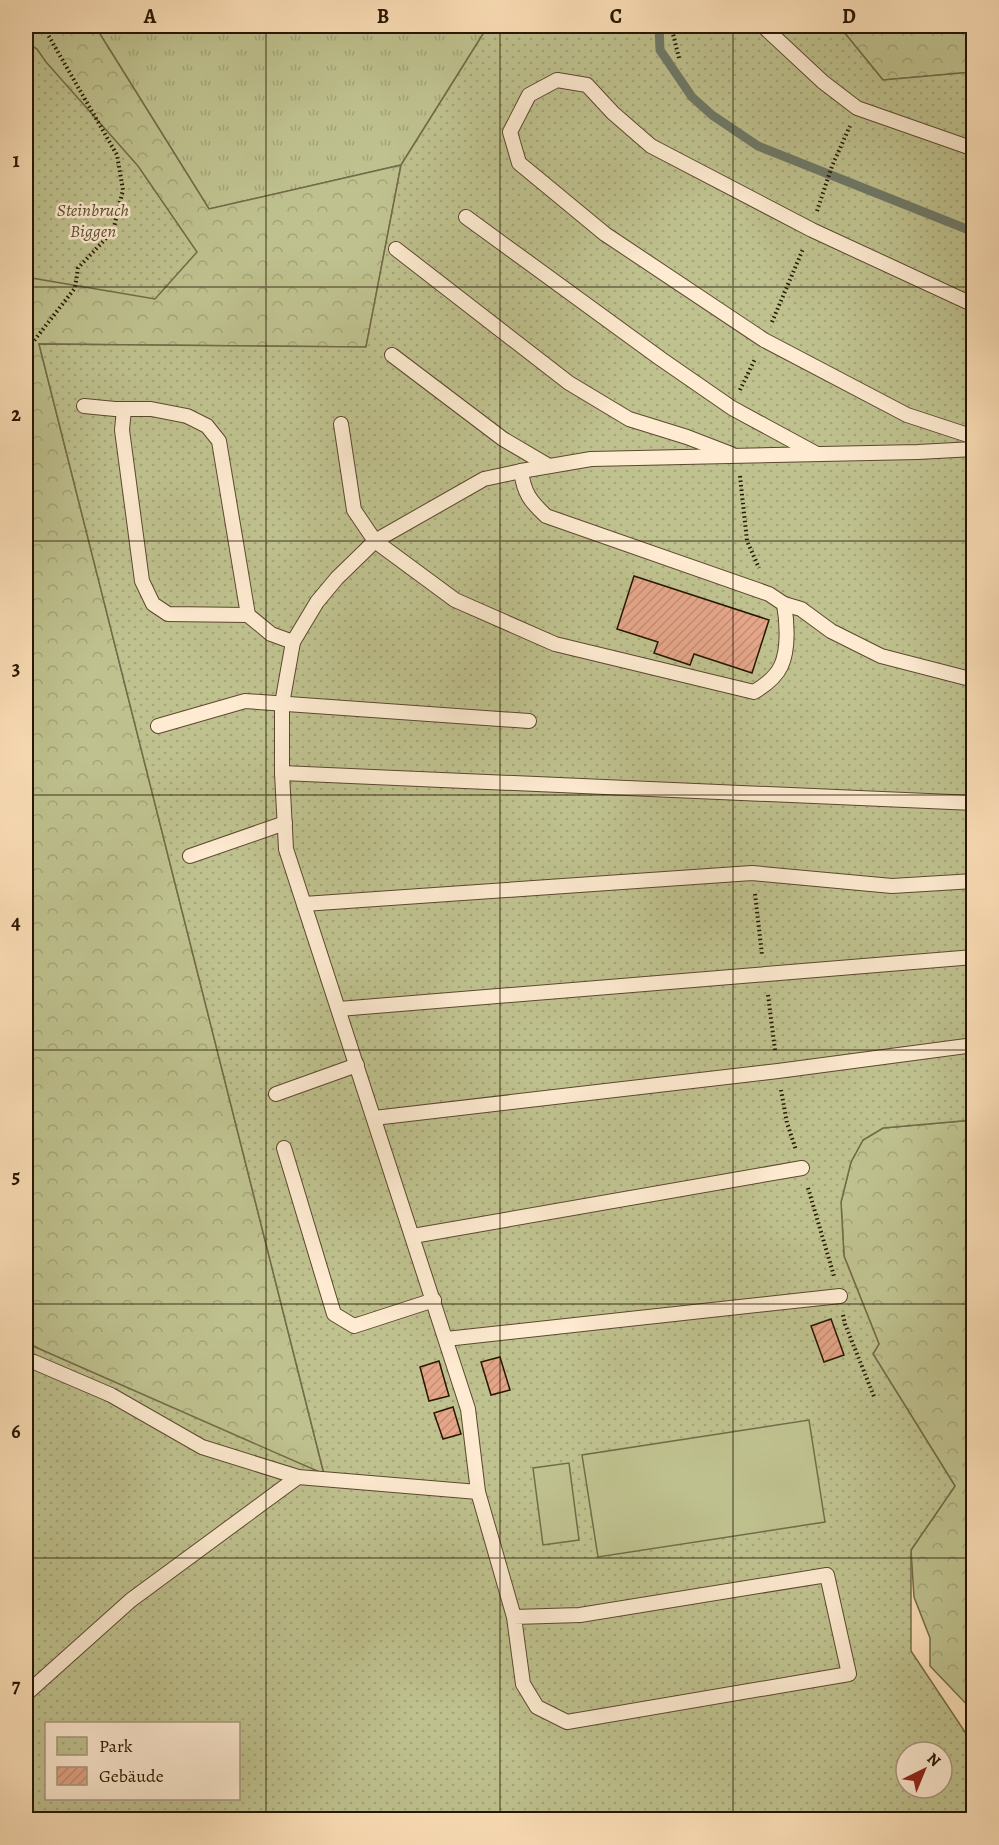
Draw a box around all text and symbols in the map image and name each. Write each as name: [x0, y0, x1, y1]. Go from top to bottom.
text: A: [143, 3, 157, 30]
text: B: [377, 3, 389, 30]
text: C: [610, 3, 622, 30]
text: D: [842, 3, 856, 30]
text: 1: [12, 147, 20, 174]
park label: Steinbruch Biggen: [57, 198, 129, 243]
text: 2: [11, 401, 21, 428]
text: 3: [12, 655, 20, 682]
text: 4: [11, 909, 21, 936]
text: 5: [12, 1163, 20, 1190]
text: 6: [11, 1418, 21, 1445]
text: 7: [12, 1672, 21, 1699]
legend: [45, 1722, 240, 1800]
text: Park: [99, 1734, 133, 1758]
north arrow: [894, 1740, 954, 1800]
text: N: [922, 1748, 946, 1772]
text: Gebäude: [99, 1764, 164, 1788]

